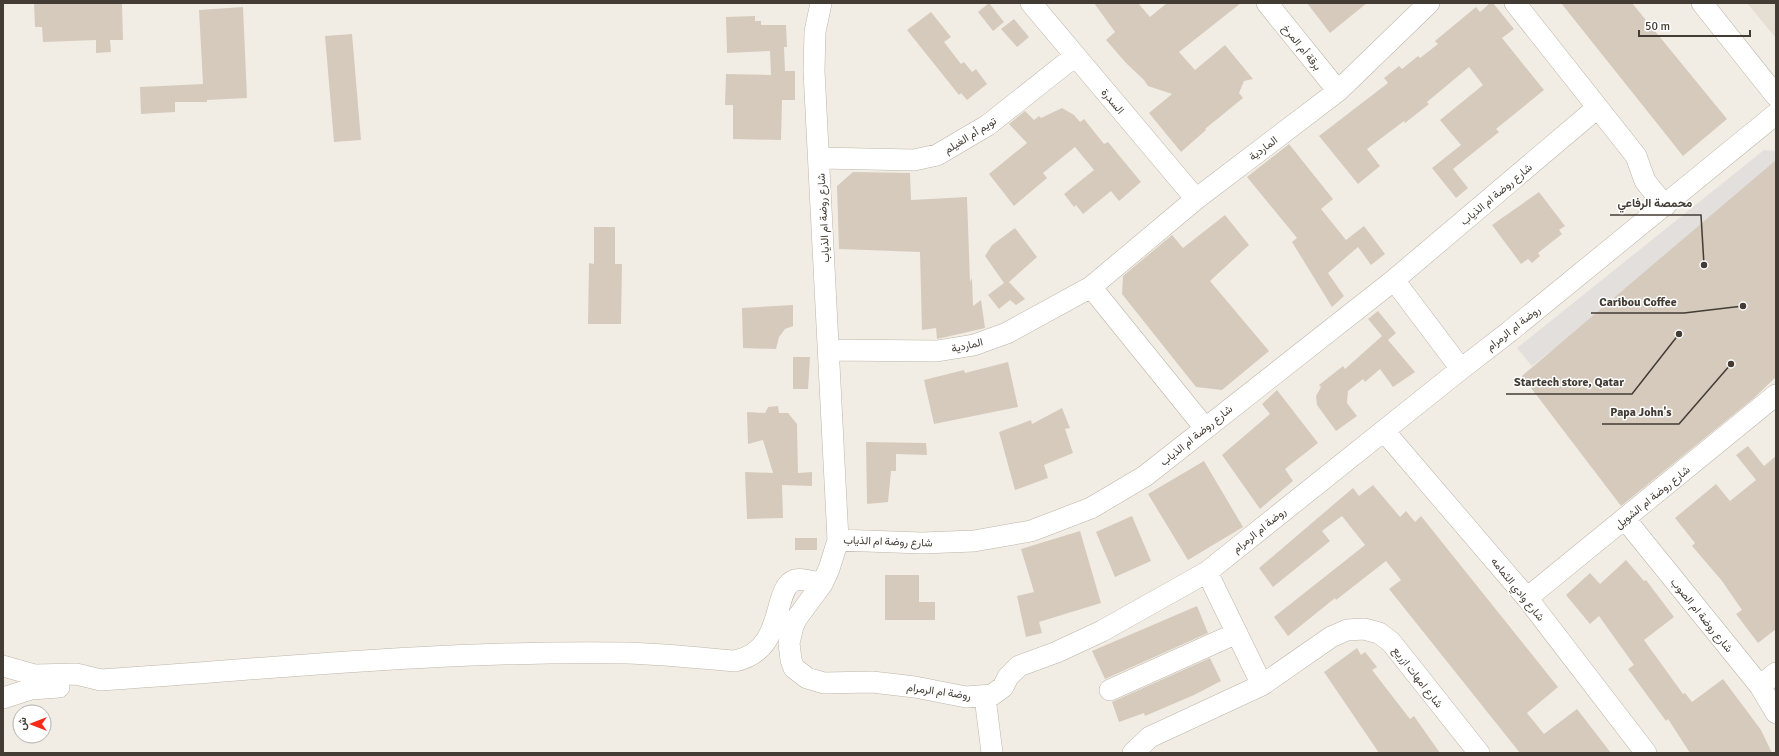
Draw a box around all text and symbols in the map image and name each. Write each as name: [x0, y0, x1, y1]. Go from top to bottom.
scale bar: [1639, 12, 1750, 38]
text: 50 m: [1645, 19, 1670, 34]
street label: برقة أم المرخ: [1278, 22, 1324, 73]
street label: السدرة: [1098, 86, 1127, 117]
street label: تويم أم الغيلم: [942, 114, 1000, 157]
street label: الماردية: [1247, 134, 1280, 163]
street label: شارع روضة ام الذياب: [1458, 160, 1536, 229]
street label: شارع روضة ام الذياب: [815, 173, 833, 263]
callout: محمصة الرفاعي: [1610, 191, 1701, 215]
text: محمصة الرفاعي: [1618, 196, 1693, 213]
callout: Caribou Coffee: [1591, 289, 1684, 313]
text: Caribou Coffee: [1599, 295, 1677, 310]
street label: روضة ام الرمرام: [1484, 303, 1544, 354]
street label: الماردية: [950, 336, 984, 355]
callout: Startech store, Qatar: [1506, 370, 1632, 394]
text: Startech store, Qatar: [1514, 375, 1624, 390]
callout: Papa John's: [1602, 400, 1679, 424]
street label: شارع روضة ام الذياب: [1157, 402, 1236, 469]
text: Papa John's: [1610, 405, 1672, 420]
street label: شارع روضة ام الشويل: [1612, 463, 1693, 532]
street label: روضة ام الرمرام: [1230, 505, 1289, 557]
street label: شارع روضة ام الذياب: [843, 533, 933, 551]
street label: شارع وادي الثمامه: [1486, 555, 1547, 626]
street label: شارع روضة ام الصوب: [1667, 576, 1736, 656]
street label: شارع امهات ازريع: [1389, 644, 1446, 711]
street label: روضة ام الرمرام: [906, 681, 972, 703]
north arrow: [12, 704, 52, 744]
text: ش: [16, 717, 29, 731]

